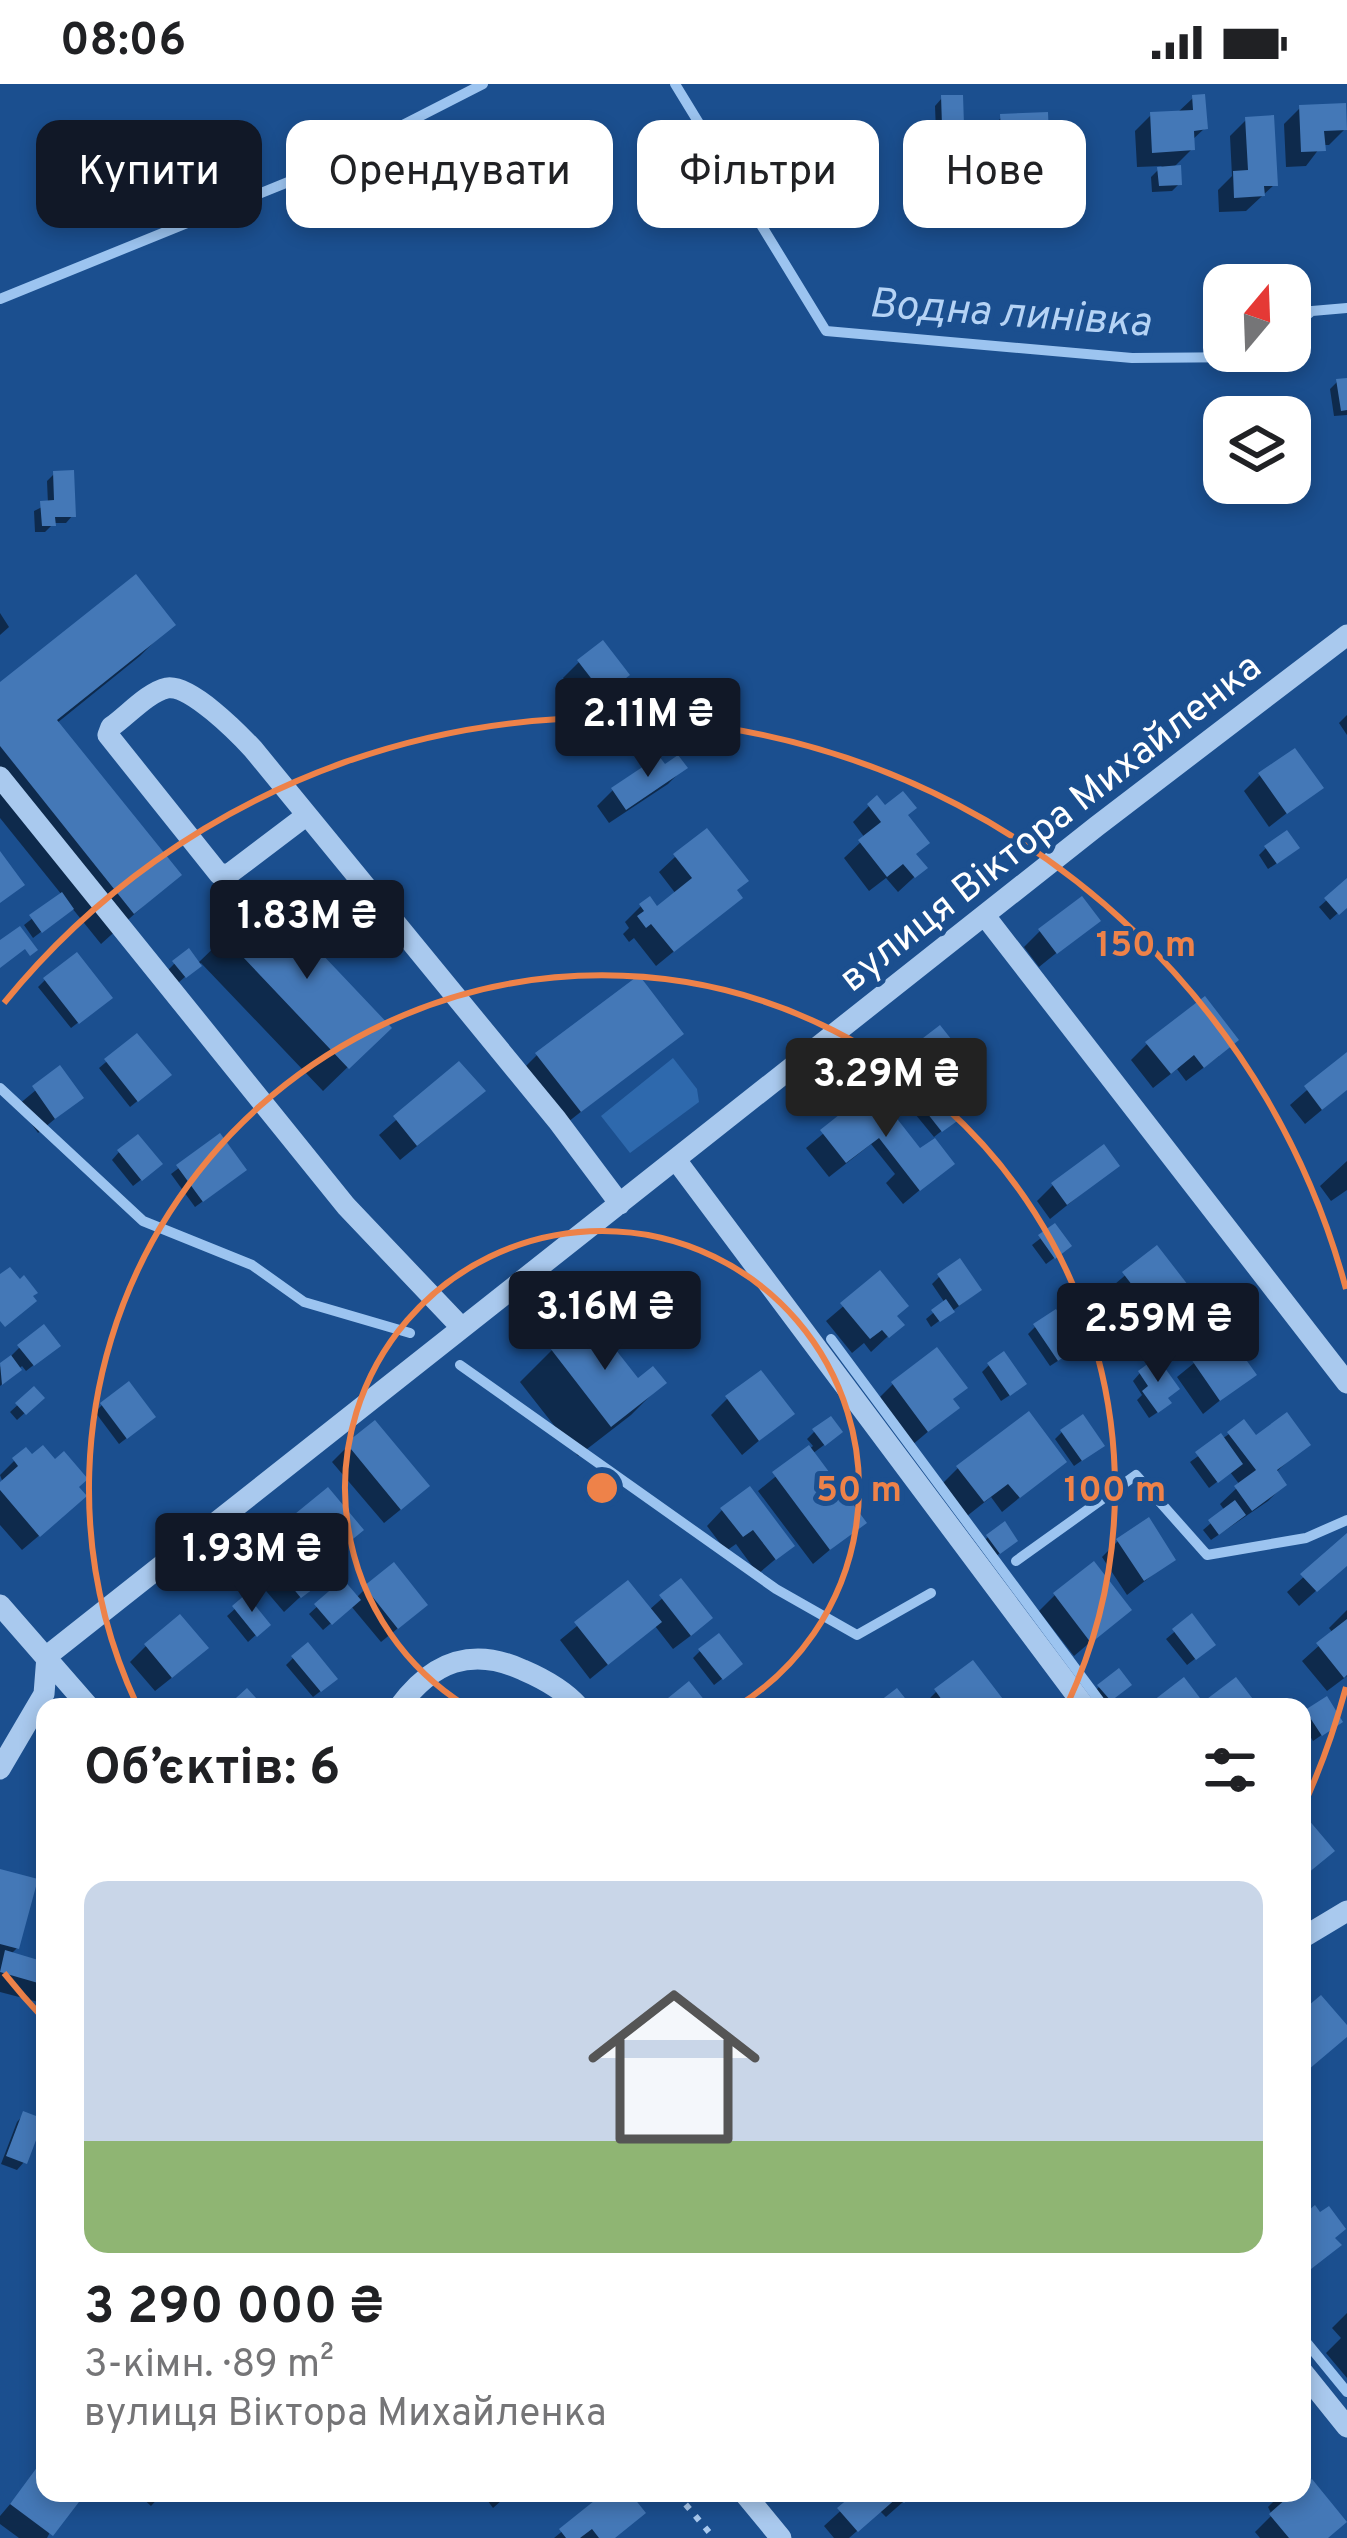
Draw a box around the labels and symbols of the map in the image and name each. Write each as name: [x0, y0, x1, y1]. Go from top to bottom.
north arrow: [1203, 264, 1311, 372]
water label: Водна линівка: [867, 279, 1153, 352]
street label: вулиця Віктора Михайленка: [831, 644, 1273, 1005]
pin: 2.11M ₴: [537, 678, 759, 780]
pin: 1.83M ₴: [196, 880, 418, 982]
text: 150 m: [1096, 924, 1196, 970]
pin: 3.29M ₴: [775, 1038, 997, 1140]
pin: 3.16M ₴: [494, 1271, 716, 1373]
pin: 2.59M ₴: [1047, 1283, 1269, 1385]
centre of rings: [581, 1467, 623, 1509]
text: 50 m: [816, 1469, 902, 1515]
text: 100 m: [1064, 1469, 1166, 1515]
pin: 1.93M ₴: [141, 1513, 363, 1615]

